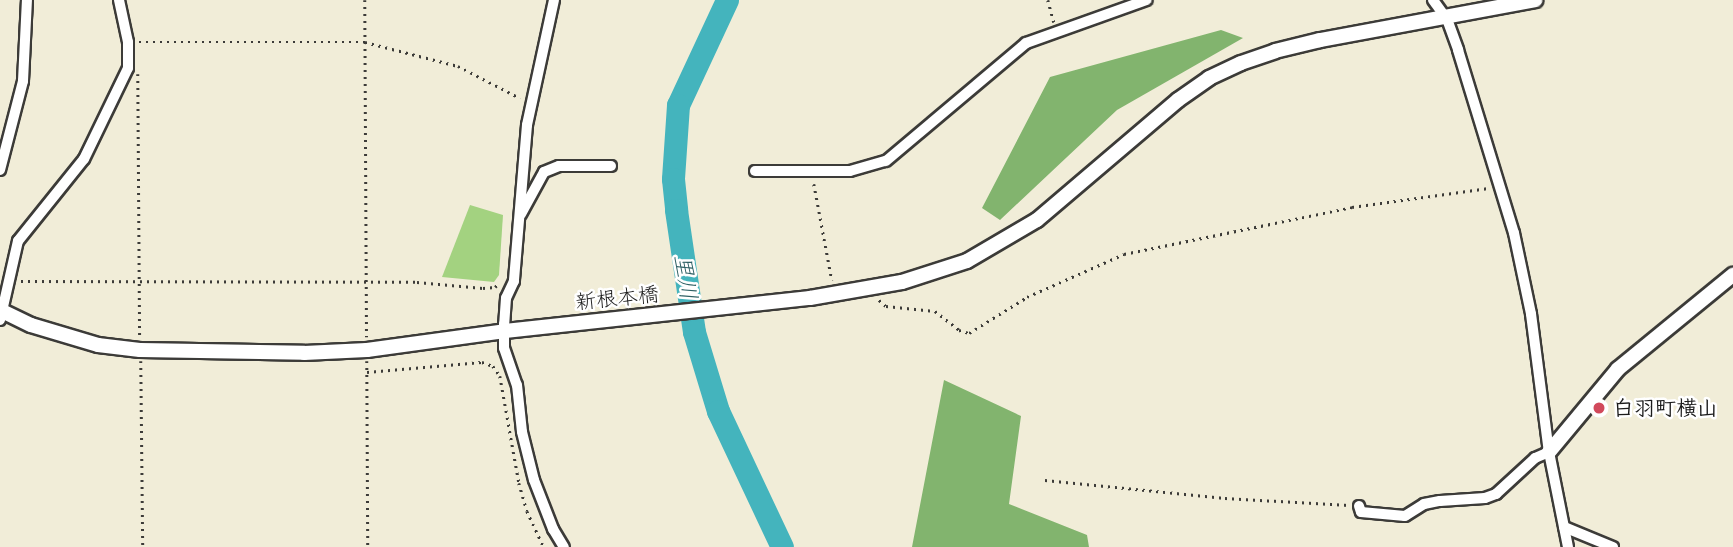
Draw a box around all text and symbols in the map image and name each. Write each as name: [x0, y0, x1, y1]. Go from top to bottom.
water label: 里川: [669, 252, 703, 302]
street label: 新根本橋: [574, 281, 660, 315]
place label: 白羽町横山: [1613, 395, 1718, 421]
marker: 白羽町横山: [1591, 400, 1607, 416]

